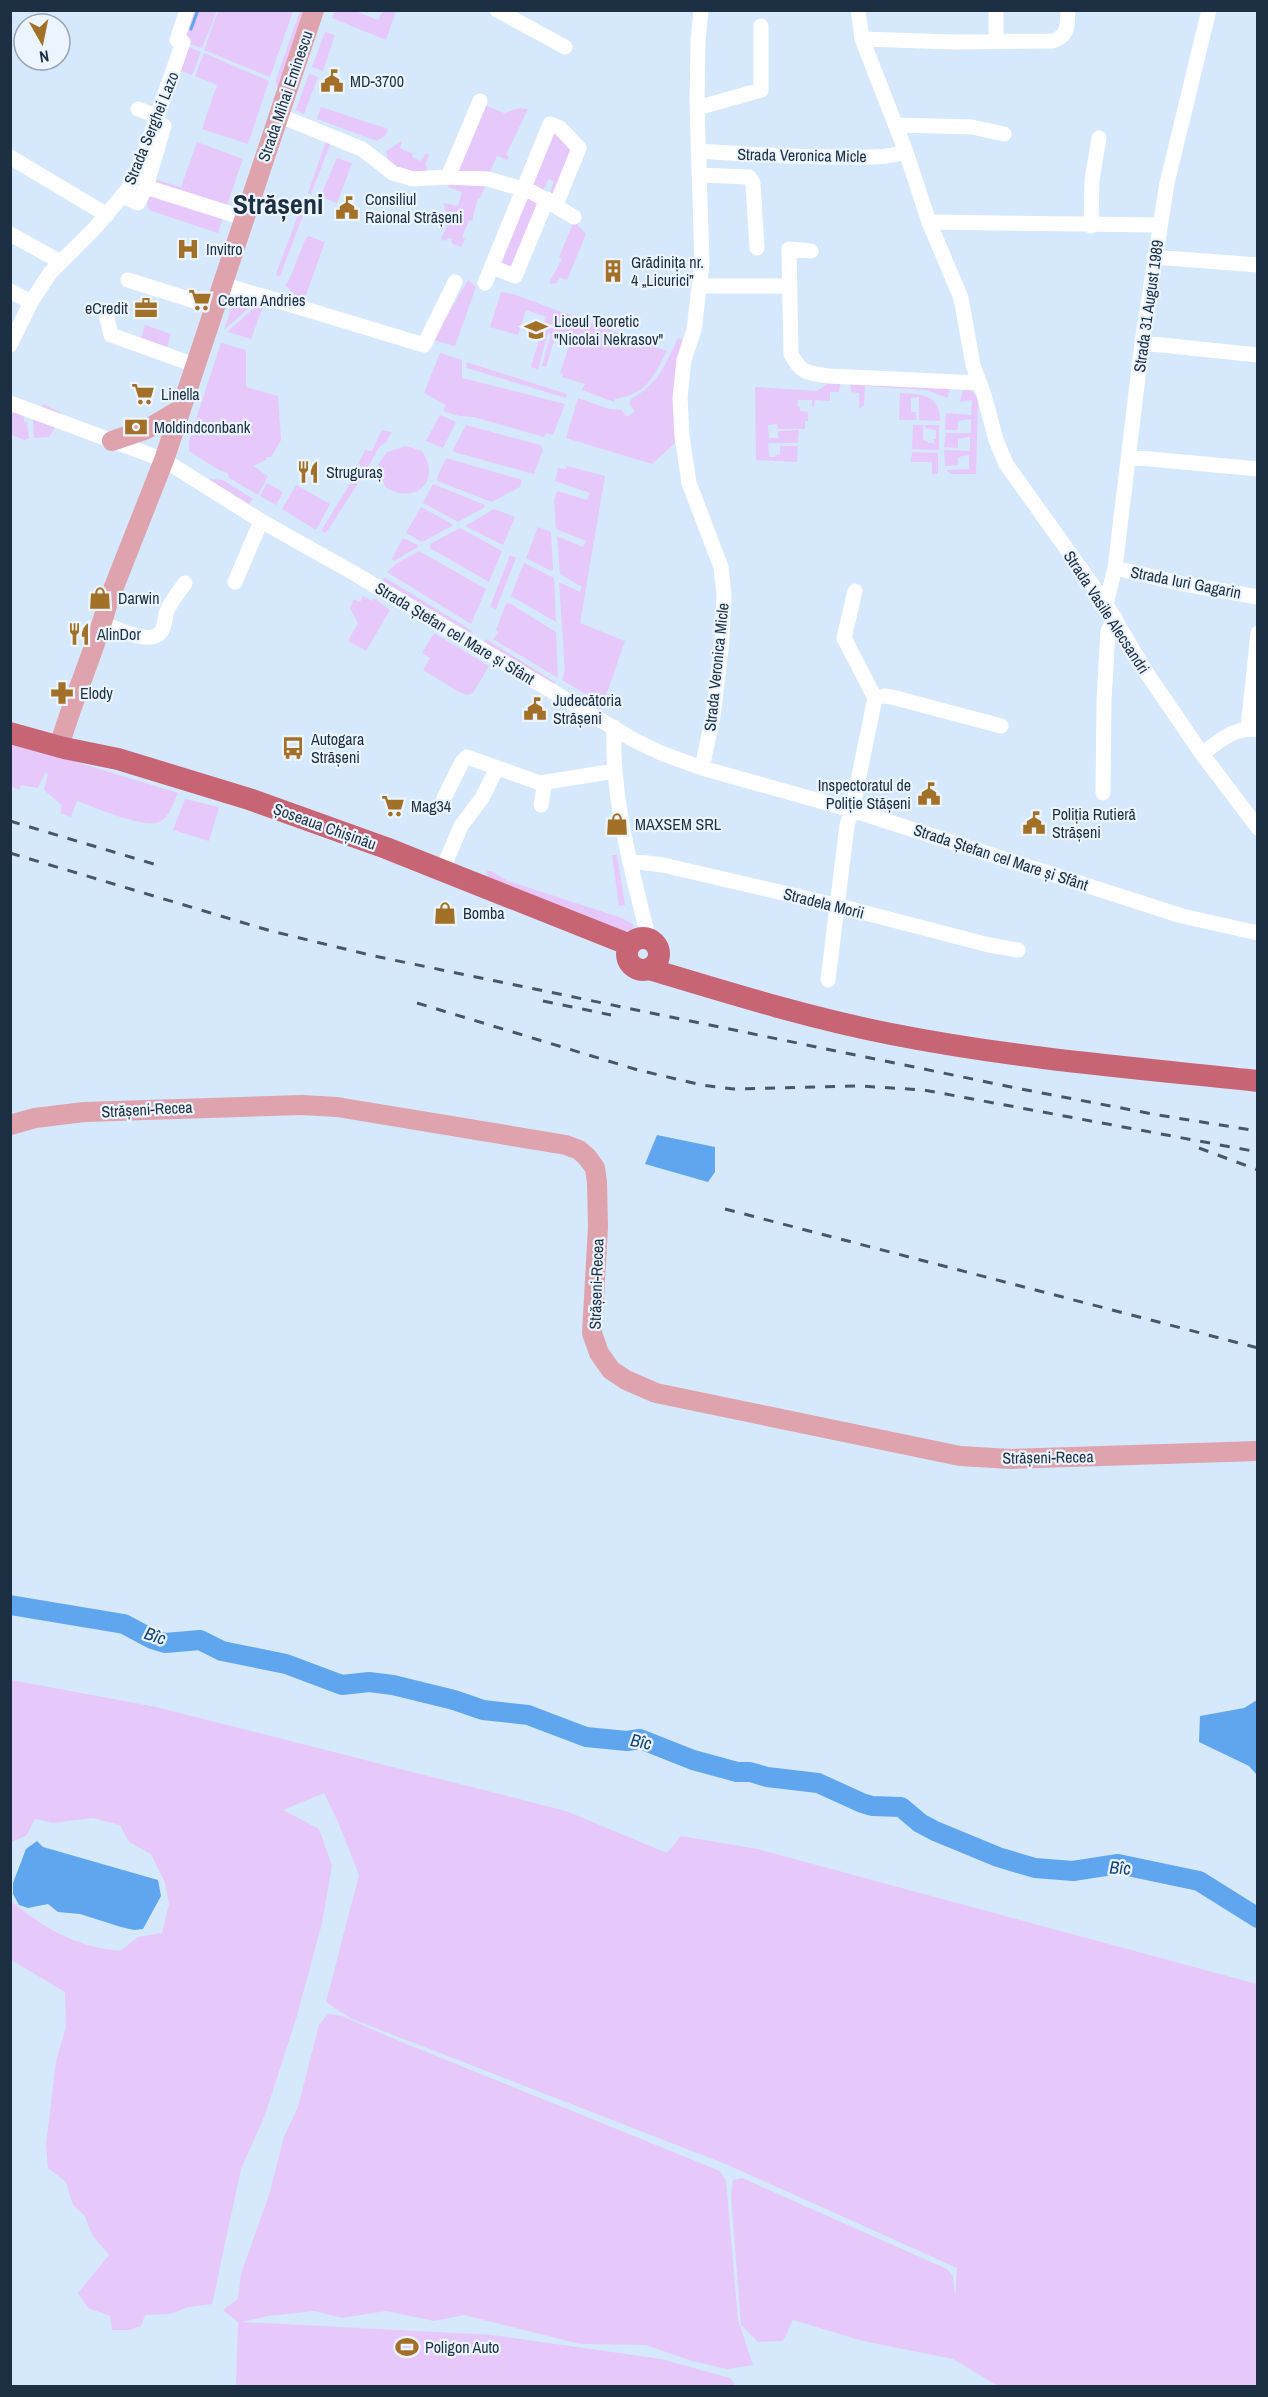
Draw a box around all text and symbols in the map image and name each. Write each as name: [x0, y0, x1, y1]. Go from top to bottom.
north arrow: [12, 12, 72, 72]
street label: Strada Mihai Eminescu: [252, 28, 318, 164]
text: N: [38, 45, 51, 68]
street label: Strada Serghei Lazo: [118, 68, 184, 188]
public building icon: MD-3700: [319, 68, 345, 94]
place label: MD-3700: [350, 70, 404, 92]
street label: Strada Veronica Micle: [737, 143, 867, 167]
district label: Strășeni: [233, 185, 323, 223]
place label: Consiliul Raional Strășeni: [365, 188, 463, 228]
public building icon: Consiliul Raional Strășeni: [334, 195, 360, 221]
hospital icon: Invitro: [175, 236, 201, 262]
place label: Invitro: [206, 238, 242, 260]
street label: Strada 31 August 1989: [1128, 238, 1168, 374]
place label: Grădinița nr. 4 „Licurici”: [631, 251, 704, 291]
building icon: Grădinița nr. 4 „Licurici”: [600, 258, 626, 284]
supermarket icon: Certan Andries: [187, 287, 213, 313]
place label: Certan Andries: [218, 289, 306, 311]
office icon: eCredit: [133, 295, 159, 321]
place label: eCredit: [85, 297, 128, 319]
place label: Liceul Teoretic "Nicolai Nekrasov": [554, 310, 664, 350]
school or university icon: Liceul Teoretic "Nicolai Nekrasov": [523, 317, 549, 343]
supermarket icon: Linella: [130, 381, 156, 407]
place label: Linella: [161, 383, 200, 405]
bank icon: Moldindconbank: [123, 414, 149, 440]
place label: Moldindconbank: [154, 416, 251, 438]
restaurant icon: Struguraș: [295, 459, 321, 485]
place label: Struguraș: [326, 461, 383, 483]
street label: Strada Vasile Alecsandri: [1059, 546, 1155, 678]
street label: Strada Iuri Gagarin: [1129, 560, 1243, 604]
street label: Strada Ștefan cel Mare și Sfânt: [371, 577, 539, 690]
shop icon: Darwin: [87, 585, 113, 611]
place label: Darwin: [118, 587, 160, 609]
street label: Strada Veronica Micle: [698, 602, 734, 732]
restaurant icon: AlinDor: [66, 621, 92, 647]
place label: AlinDor: [96, 623, 141, 645]
pharmacy icon: Elody: [49, 680, 75, 706]
place label: Elody: [80, 682, 113, 704]
place label: Judecătoria Strășeni: [553, 689, 622, 729]
public building icon: Judecătoria Strășeni: [522, 696, 548, 722]
place label: Autogara Strășeni: [310, 728, 365, 768]
bus stop icon: Autogara Strășeni: [280, 735, 306, 761]
place label: Inspectoratul de Poliție Stășeni: [818, 774, 911, 814]
public building icon: Inspectoratul de Poliție Stășeni: [916, 781, 942, 807]
supermarket icon: Mag34: [380, 793, 406, 819]
place label: Mag34: [411, 795, 451, 817]
street label: Șoseaua Chișinău: [271, 797, 379, 855]
place label: Poliția Rutieră Strășeni: [1052, 803, 1137, 843]
public building icon: Poliția Rutieră Strășeni: [1021, 810, 1047, 836]
shop icon: MAXSEM SRL: [604, 811, 630, 837]
place label: MAXSEM SRL: [635, 813, 722, 835]
street label: Strada Ștefan cel Mare și Sfânt: [911, 818, 1091, 896]
street label: Stradela Morii: [781, 882, 867, 924]
shop icon: Bomba: [432, 900, 458, 926]
place label: Bomba: [463, 902, 505, 924]
street label: Strășeni-Recea: [101, 1096, 194, 1122]
street label: Strășeni-Recea: [583, 1237, 609, 1330]
street label: Strășeni-Recea: [1002, 1445, 1094, 1469]
water label: Bîc: [141, 1620, 170, 1651]
water label: Bîc: [628, 1727, 655, 1756]
water label: Bîc: [1109, 1854, 1132, 1881]
sports icon: Poligon Auto: [394, 2334, 420, 2360]
place label: Poligon Auto: [425, 2336, 499, 2358]

